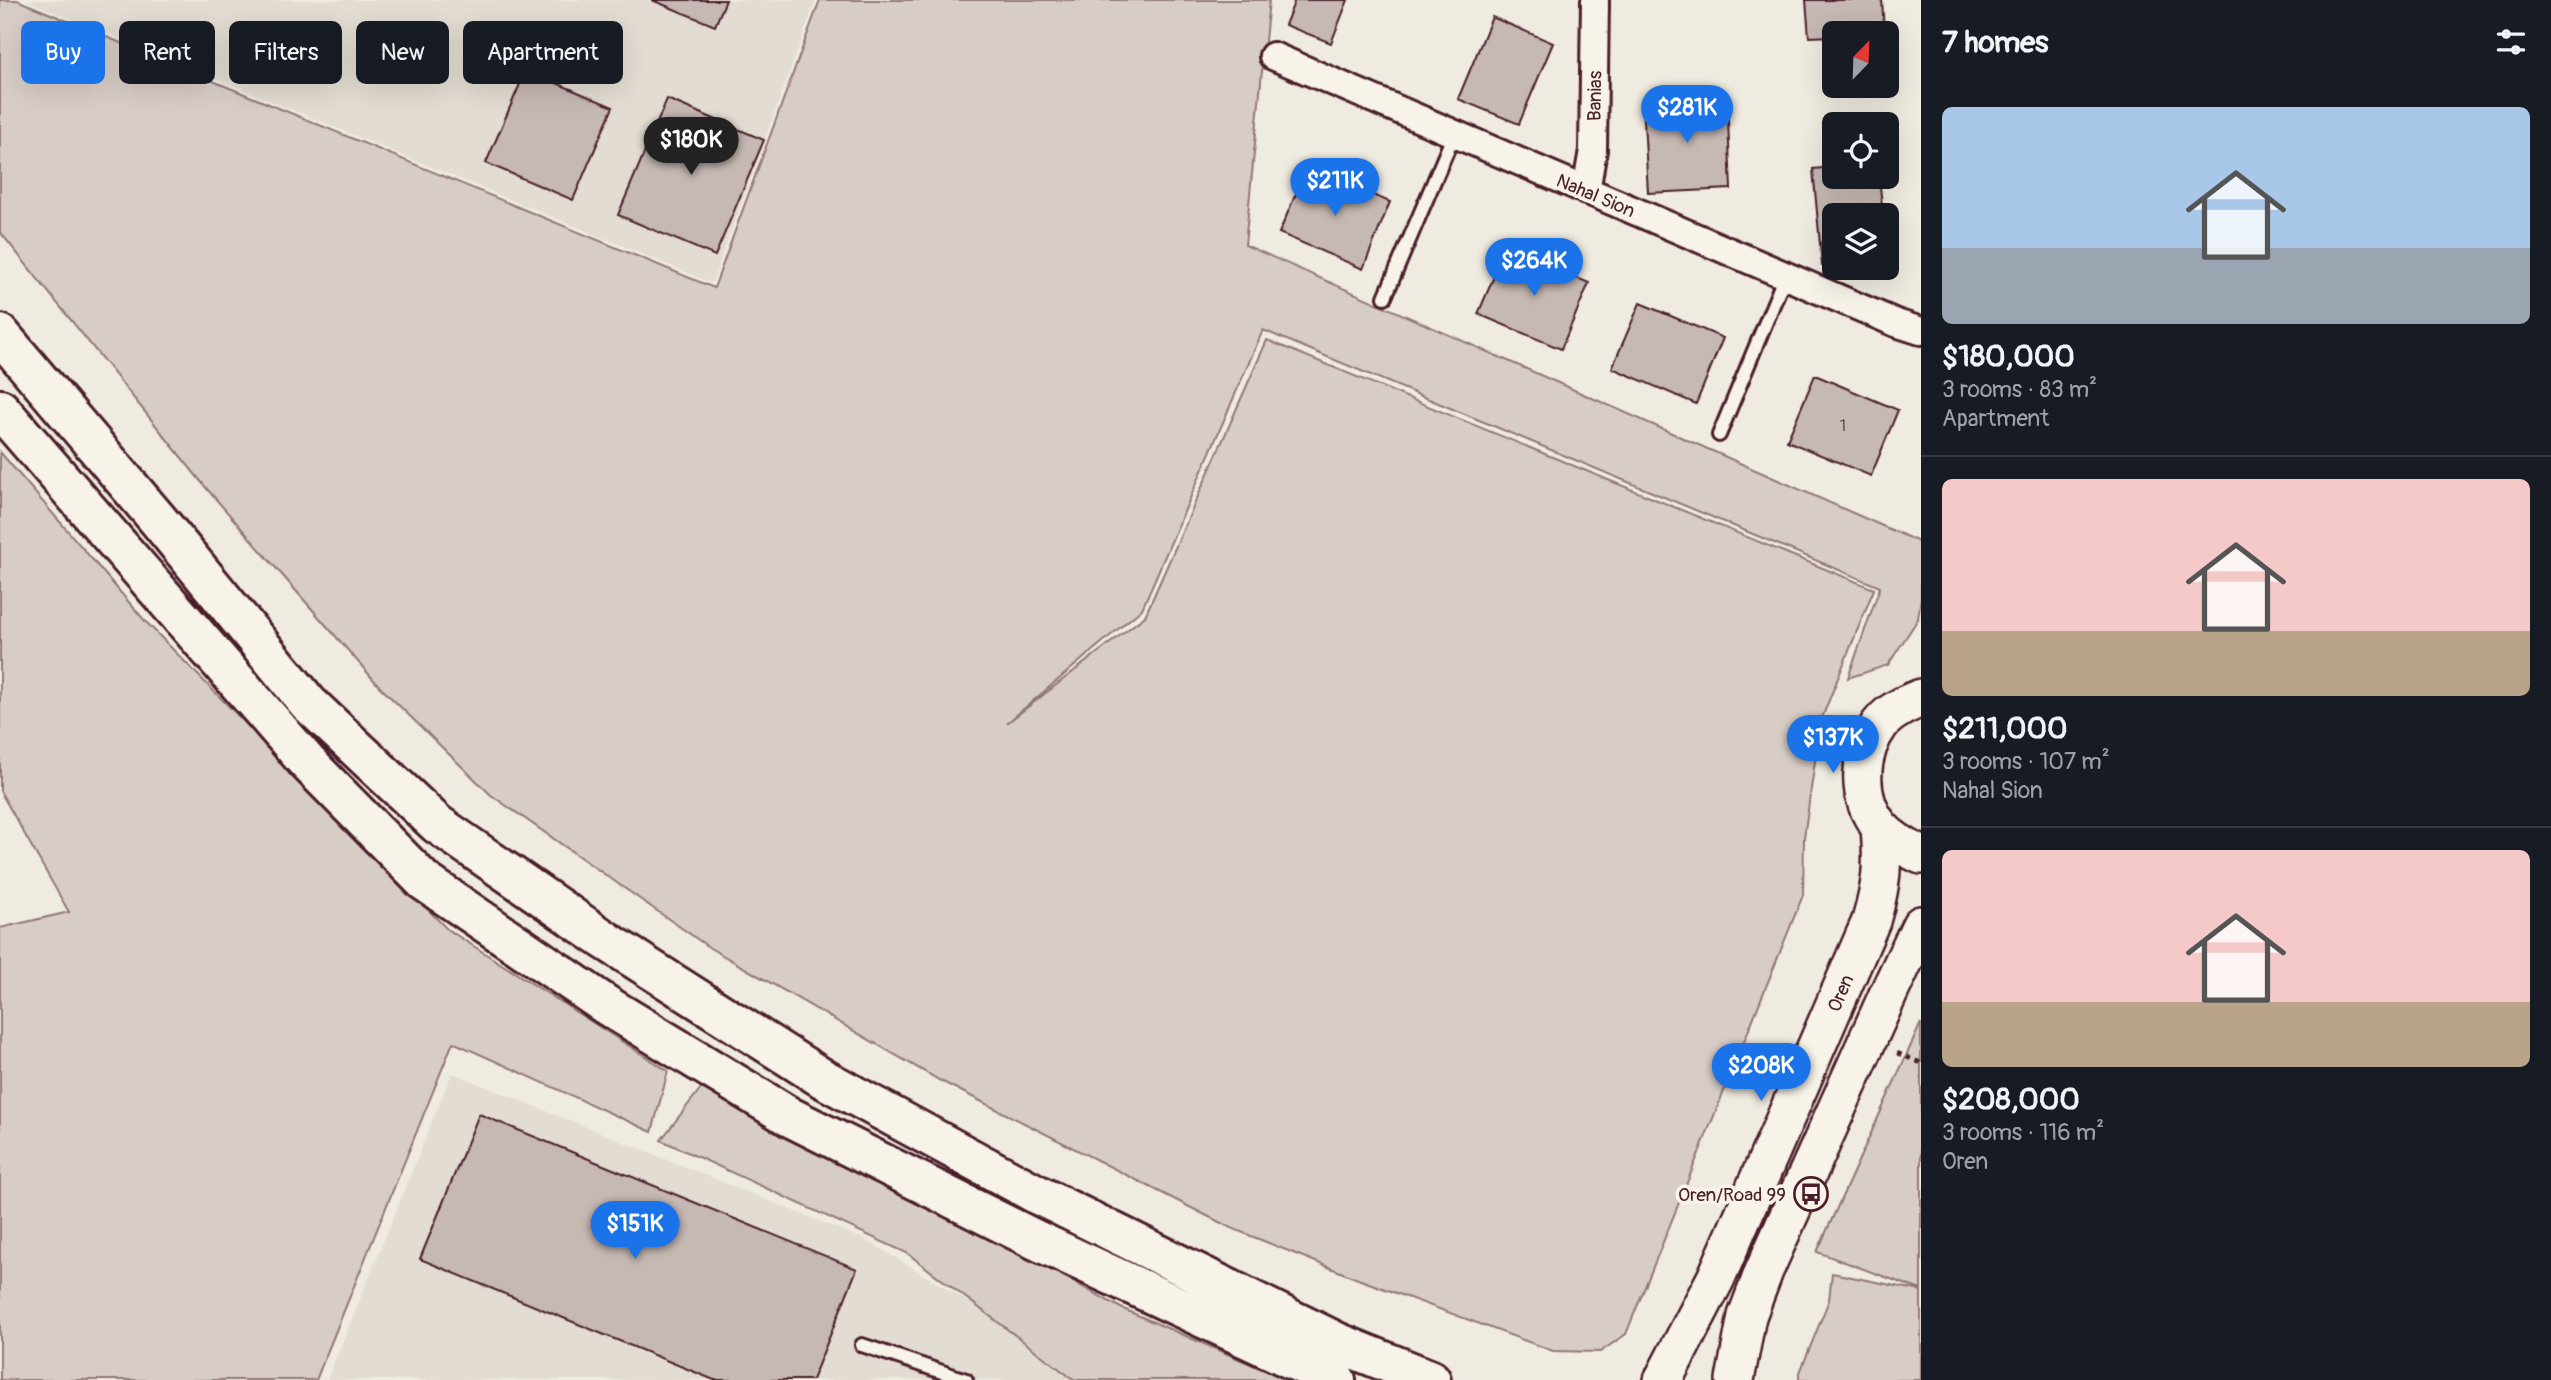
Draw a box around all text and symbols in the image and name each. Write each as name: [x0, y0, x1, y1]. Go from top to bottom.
chip: Buy: [21, 21, 105, 84]
chip: Rent: [119, 21, 215, 84]
chip: Filters: [229, 21, 342, 84]
chip: New: [356, 21, 449, 84]
chip: Apartment: [463, 21, 623, 84]
north arrow: [1822, 21, 1899, 98]
map controls: [1822, 21, 1899, 280]
icon: filters: [2492, 23, 2530, 61]
text: 7 homes: [1942, 24, 2049, 61]
street label: Banias: [1583, 70, 1607, 121]
pin: $281K: [1638, 86, 1736, 145]
text: $281K: [1657, 93, 1717, 122]
button: locate: [1822, 112, 1899, 189]
pin: $180K: [642, 118, 740, 177]
text: $180K: [660, 125, 722, 154]
icon: home: [2173, 152, 2299, 278]
pin: $211K: [1286, 158, 1384, 218]
text: $211K: [1306, 166, 1364, 195]
street label: Nahal Sion: [1553, 169, 1639, 223]
button: layers: [1822, 203, 1899, 280]
pin: $264K: [1485, 238, 1583, 298]
text: $264K: [1501, 246, 1567, 275]
text: $180,000: [1942, 338, 2075, 375]
text: 3 rooms · 83 m²: [1942, 375, 2097, 404]
text: Apartment: [1942, 404, 2049, 433]
house number: 1: [1840, 416, 1846, 436]
icon: home: [2173, 524, 2299, 650]
text: $211,000: [1942, 710, 2068, 747]
pin: $137K: [1784, 716, 1882, 775]
text: $137K: [1803, 723, 1863, 752]
text: 3 rooms · 107 m²: [1942, 747, 2110, 776]
text: Nahal Sion: [1942, 776, 2043, 805]
icon: home: [2173, 895, 2299, 1021]
street label: Oren: [1822, 971, 1859, 1016]
pin: $208K: [1712, 1044, 1810, 1103]
text: $208K: [1728, 1051, 1794, 1080]
text: $208,000: [1942, 1081, 2080, 1118]
text: 3 rooms · 116 m²: [1942, 1118, 2104, 1147]
text: Oren: [1942, 1147, 1988, 1176]
bus stop icon: Oren/Road 99: [1792, 1175, 1830, 1213]
place label: Oren/Road 99: [1678, 1183, 1786, 1207]
pin: $151K: [586, 1202, 684, 1261]
text: $151K: [607, 1209, 663, 1238]

